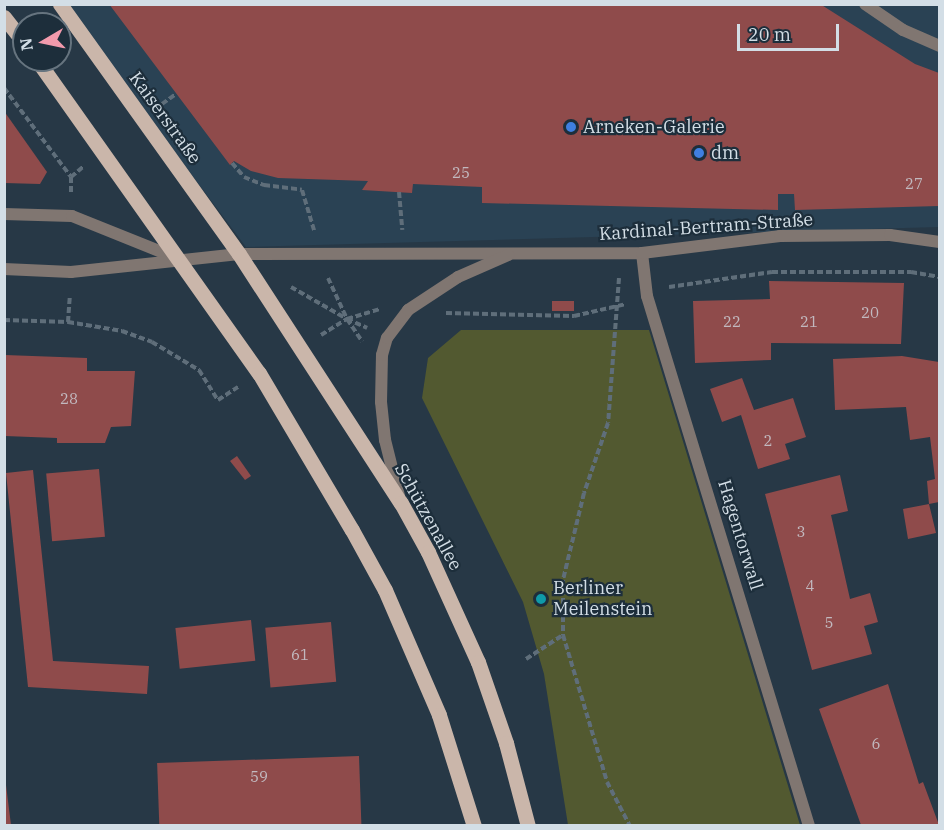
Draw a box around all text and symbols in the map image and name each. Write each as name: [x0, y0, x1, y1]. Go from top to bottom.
north arrow: [12, 12, 72, 72]
scale bar: [740, 12, 842, 50]
text: 20 m: [748, 23, 791, 46]
text: N: [15, 37, 37, 52]
street label: Kaiserstraße: [124, 68, 206, 168]
place label: Arneken-Galerie: [583, 116, 725, 138]
marker: Arneken-Galerie: [564, 120, 578, 134]
place label: dm: [711, 142, 739, 164]
marker: dm: [692, 146, 706, 160]
house number: 25: [452, 164, 470, 182]
house number: 27: [905, 175, 923, 193]
street label: Kardinal-Bertram-Straße: [598, 209, 814, 245]
house number: 20: [861, 304, 879, 322]
house number: 22: [723, 313, 741, 331]
house number: 21: [800, 313, 818, 331]
house number: 28: [60, 390, 78, 408]
house number: 2: [764, 432, 772, 450]
street label: Schützenallee: [390, 460, 466, 574]
street label: Hagentorwall: [713, 477, 767, 593]
house number: 3: [797, 523, 805, 541]
house number: 4: [806, 577, 814, 595]
place label: Berliner Meilenstein: [553, 578, 652, 620]
marker: Berliner Meilenstein: [534, 592, 548, 606]
house number: 5: [825, 614, 833, 632]
house number: 61: [291, 646, 309, 664]
house number: 6: [872, 735, 880, 753]
house number: 59: [250, 768, 268, 786]

